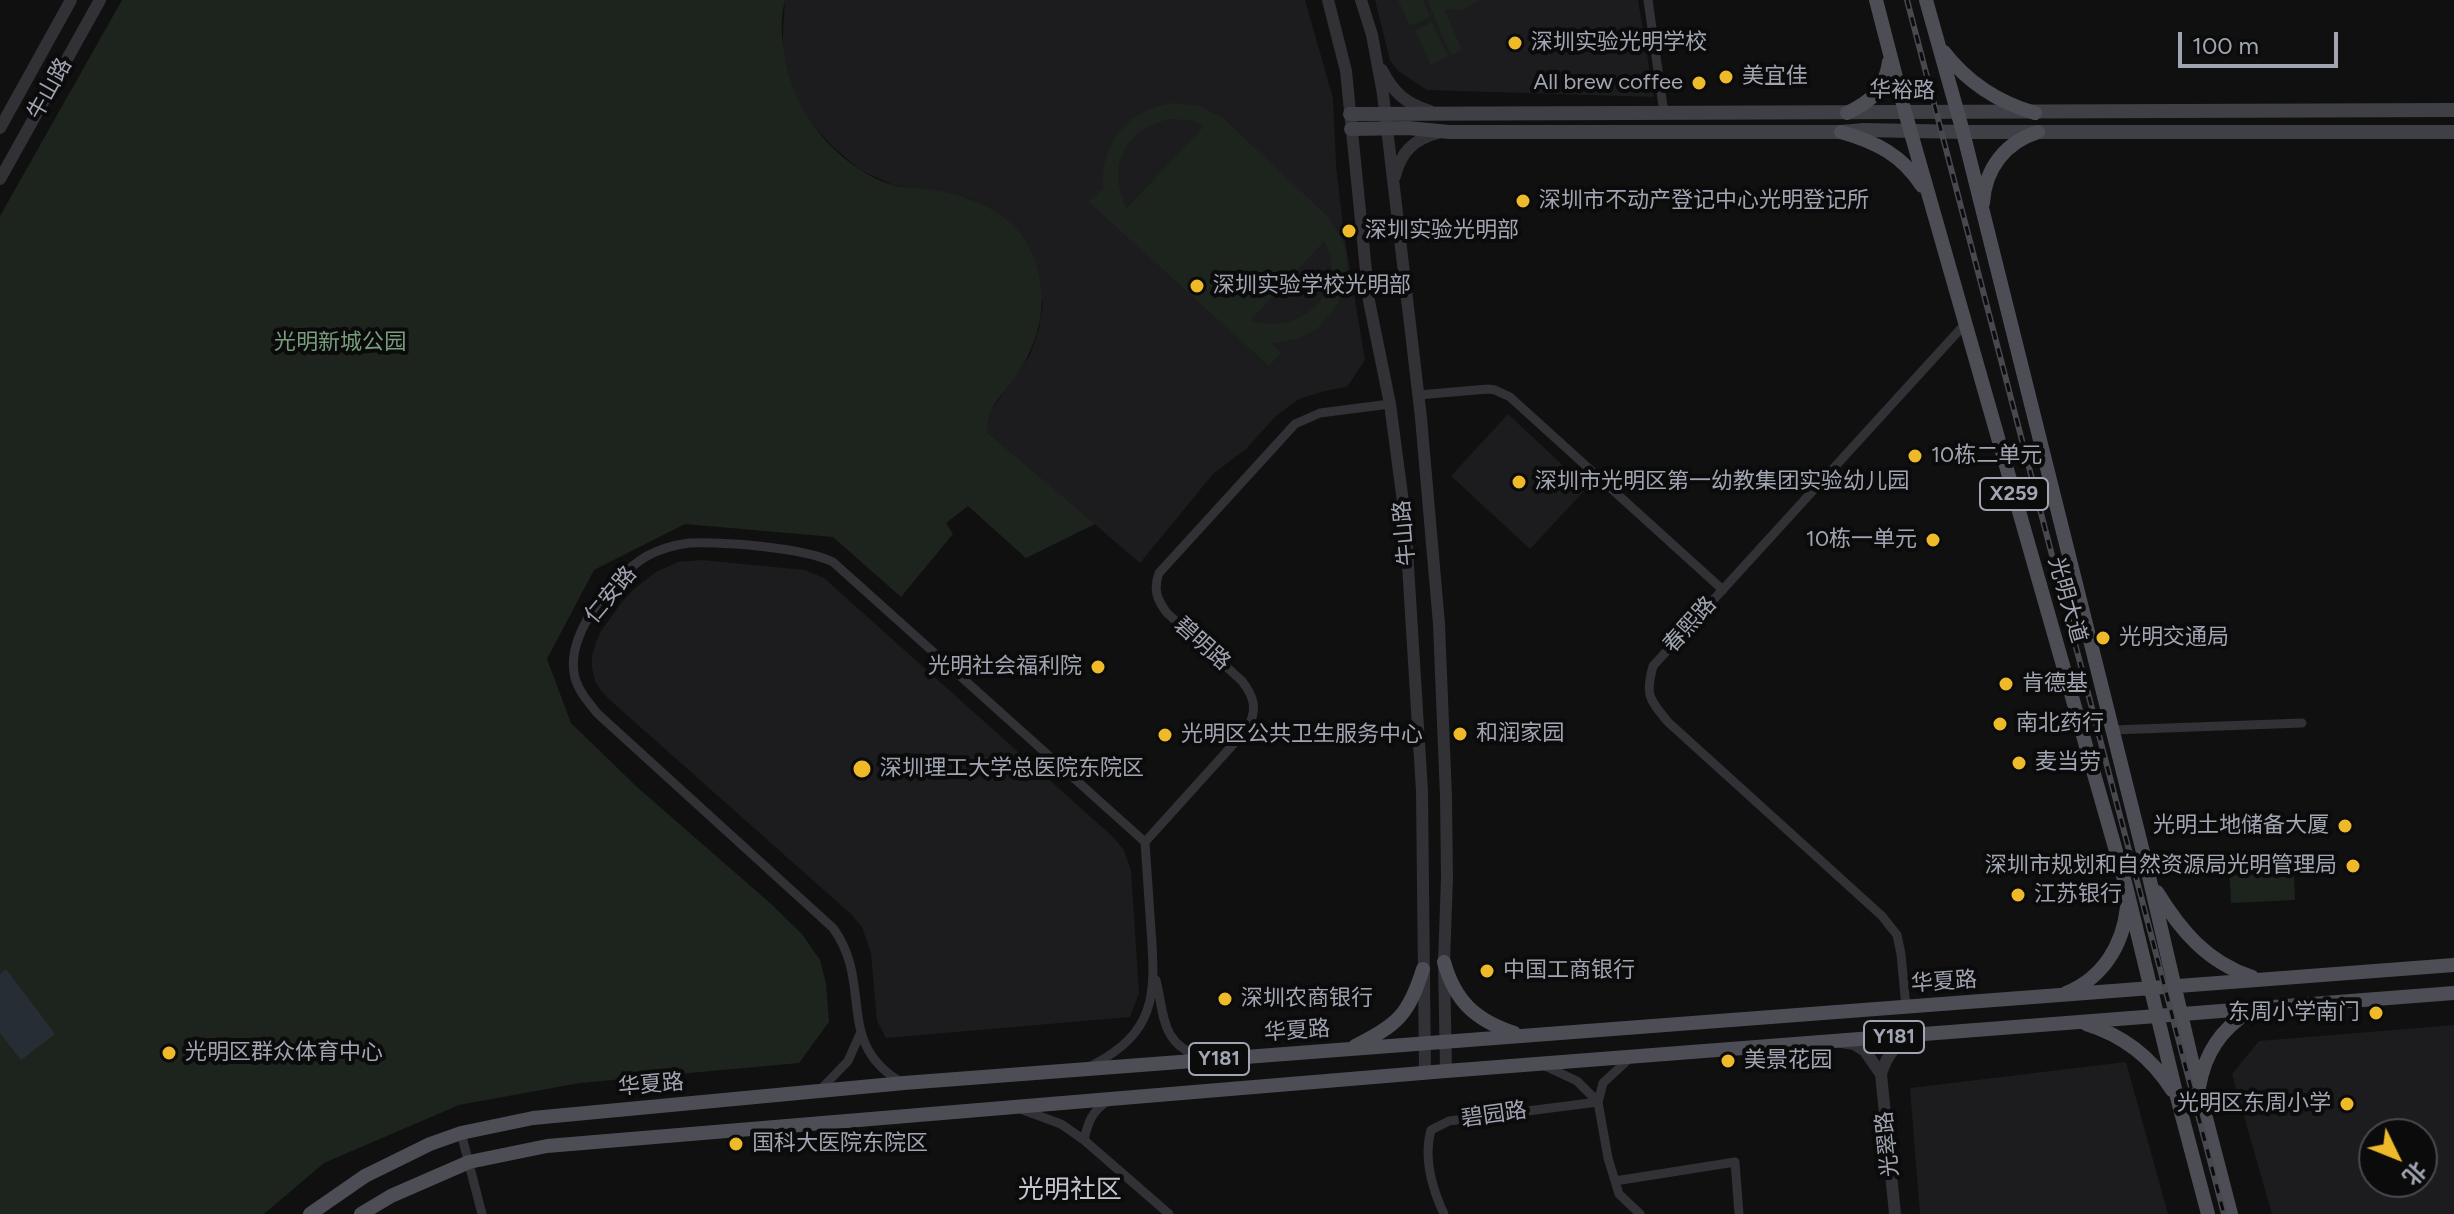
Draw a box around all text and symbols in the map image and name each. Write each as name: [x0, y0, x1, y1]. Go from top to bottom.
scale bar: [2182, 16, 2342, 66]
place label: 深圳实验光明学校: [1531, 30, 1707, 56]
text: 100 m: [2192, 31, 2259, 60]
marker: 深圳实验光明学校: [1506, 34, 1524, 52]
street label: 牛山路: [22, 54, 78, 124]
place label: 美宜佳: [1742, 64, 1808, 90]
marker: 美宜佳: [1717, 68, 1735, 86]
place label: All brew coffee: [1533, 70, 1683, 96]
marker: All brew coffee: [1690, 74, 1708, 92]
street label: 华裕路: [1869, 77, 1935, 105]
place label: 深圳市不动产登记中心光明登记所: [1539, 188, 1869, 214]
marker: 深圳市不动产登记中心光明登记所: [1514, 192, 1532, 210]
place label: 深圳实验光明部: [1365, 218, 1519, 244]
marker: 深圳实验光明部: [1340, 222, 1358, 240]
place label: 深圳实验学校光明部: [1213, 273, 1411, 299]
marker: 深圳实验学校光明部: [1188, 277, 1206, 295]
park label: 光明新城公园: [274, 330, 406, 356]
place label: 10栋二单元: [1931, 443, 2042, 469]
marker: 10栋二单元: [1906, 447, 1924, 465]
place label: 深圳市光明区第一幼教集团实验幼儿园: [1535, 469, 1909, 495]
marker: 深圳市光明区第一幼教集团实验幼儿园: [1510, 473, 1528, 491]
road number: X259: [1980, 478, 2048, 510]
street label: 牛山路: [1389, 499, 1421, 567]
place label: 10栋一单元: [1806, 527, 1917, 553]
marker: 10栋一单元: [1924, 531, 1942, 549]
street label: 光明大道: [2042, 554, 2092, 646]
street label: 仁安路: [580, 561, 642, 629]
street label: 春熙路: [1658, 592, 1722, 658]
street label: 碧明路: [1169, 612, 1235, 676]
place label: 光明交通局: [2119, 625, 2229, 651]
marker: 光明交通局: [2094, 629, 2112, 647]
place label: 光明社会福利院: [928, 654, 1082, 680]
marker: 光明社会福利院: [1089, 658, 1107, 676]
place label: 肯德基: [2022, 671, 2088, 697]
marker: 肯德基: [1997, 675, 2015, 693]
place label: 南北药行: [2016, 711, 2104, 737]
marker: 南北药行: [1991, 715, 2009, 733]
place label: 和润家园: [1476, 721, 1564, 747]
place label: 光明区公共卫生服务中心: [1181, 722, 1423, 748]
marker: 和润家园: [1451, 725, 1469, 743]
marker: 光明区公共卫生服务中心: [1156, 726, 1174, 744]
place label: 麦当劳: [2035, 750, 2101, 776]
marker: 麦当劳: [2010, 754, 2028, 772]
place label: 深圳理工大学总医院东院区: [880, 756, 1144, 782]
marker: 深圳理工大学总医院东院区: [851, 758, 873, 780]
place label: 光明土地储备大厦: [2153, 813, 2329, 839]
marker: 光明土地储备大厦: [2336, 817, 2354, 835]
place label: 深圳市规划和自然资源局光明管理局: [1985, 853, 2337, 879]
marker: 深圳市规划和自然资源局光明管理局: [2344, 857, 2362, 875]
place label: 江苏银行: [2034, 882, 2122, 908]
marker: 江苏银行: [2009, 886, 2027, 904]
place label: 中国工商银行: [1503, 958, 1635, 984]
marker: 中国工商银行: [1478, 962, 1496, 980]
street label: 华夏路: [1910, 967, 1978, 997]
place label: 深圳农商银行: [1241, 986, 1373, 1012]
marker: 深圳农商银行: [1216, 990, 1234, 1008]
place label: 东周小学南门: [2228, 1000, 2360, 1026]
marker: 东周小学南门: [2367, 1004, 2385, 1022]
street label: 华夏路: [1263, 1016, 1331, 1046]
road number: Y181: [1864, 1021, 1924, 1053]
place label: 光明区群众体育中心: [185, 1040, 383, 1066]
road number: Y181: [1189, 1043, 1249, 1075]
marker: 光明区群众体育中心: [160, 1044, 178, 1062]
place label: 美景花园: [1744, 1048, 1832, 1074]
marker: 美景花园: [1719, 1052, 1737, 1070]
street label: 华夏路: [617, 1069, 685, 1101]
place label: 光明区东周小学: [2177, 1091, 2331, 1117]
marker: 光明区东周小学: [2338, 1095, 2356, 1113]
street label: 碧园路: [1459, 1097, 1529, 1133]
street label: 光翠路: [1871, 1110, 1905, 1178]
north arrow: [2358, 1118, 2438, 1198]
place label: 国科大医院东院区: [752, 1131, 928, 1157]
marker: 国科大医院东院区: [727, 1135, 745, 1153]
text: 北: [2397, 1156, 2432, 1191]
district label: 光明社区: [1018, 1174, 1122, 1206]

